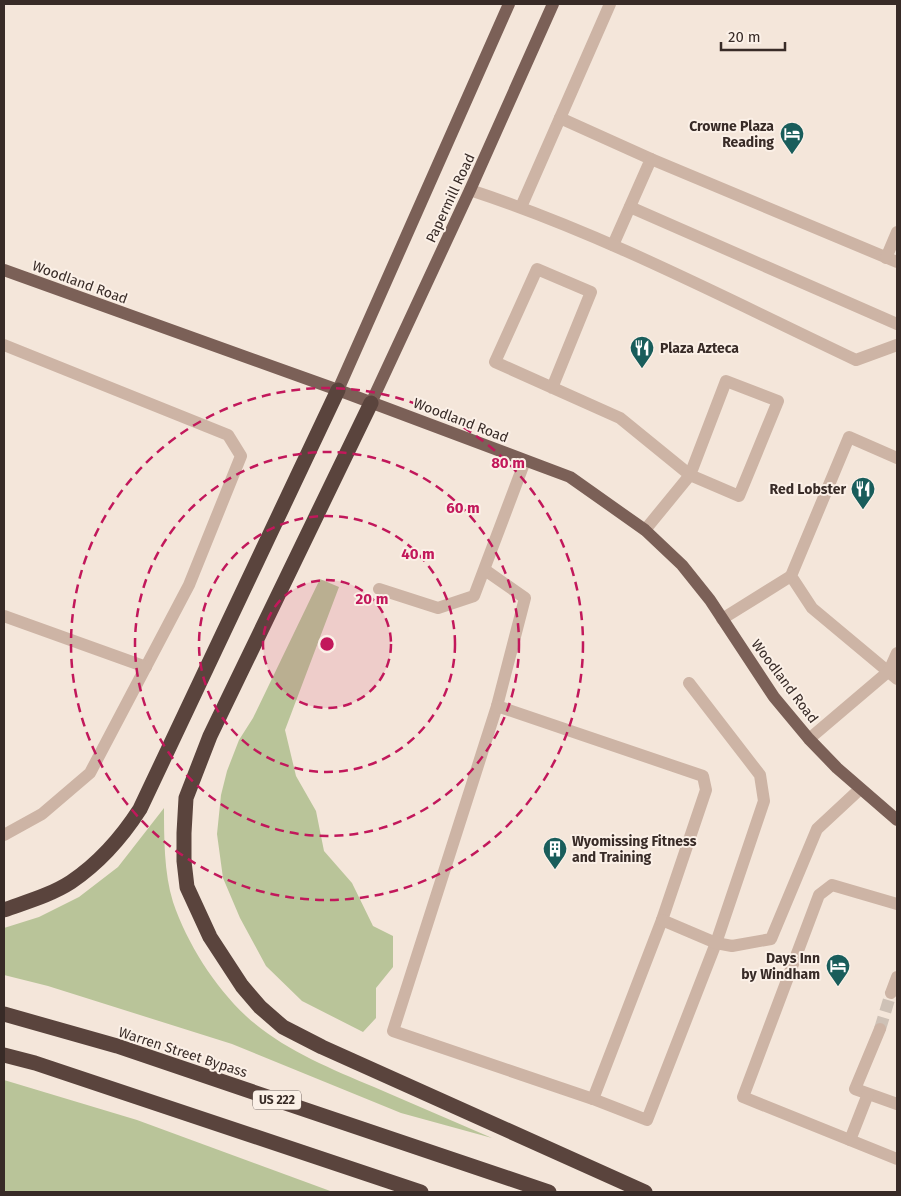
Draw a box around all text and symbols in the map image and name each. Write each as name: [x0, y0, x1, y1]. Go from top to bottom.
scale bar: [721, 20, 785, 52]
text: 20 m: [728, 28, 761, 46]
place label: Crowne Plaza Reading: [689, 118, 774, 151]
hotel icon: Crowne Plaza Reading: [779, 121, 805, 155]
street label: Papermill Road: [422, 151, 479, 246]
street label: Woodland Road: [30, 257, 130, 308]
restaurant icon: Plaza Azteca: [629, 335, 655, 369]
place label: Plaza Azteca: [660, 340, 739, 357]
street label: Woodland Road: [411, 395, 511, 446]
text: 80 m: [491, 454, 525, 472]
restaurant icon: Red Lobster: [850, 476, 876, 510]
place label: Red Lobster: [770, 481, 846, 498]
text: 60 m: [446, 499, 480, 517]
text: 40 m: [401, 545, 435, 563]
text: 20 m: [356, 590, 388, 608]
centre of rings: [318, 635, 336, 653]
street label: Woodland Road: [748, 636, 822, 726]
place label: Wyomissing Fitness and Training: [572, 833, 697, 866]
building icon: Wyomissing Fitness and Training: [542, 836, 568, 870]
place label: Days Inn by Windham: [741, 950, 820, 983]
hotel icon: Days Inn by Windham: [825, 953, 851, 987]
street label: Warren Street Bypass: [116, 1024, 250, 1081]
road number: US 222: [253, 1090, 301, 1110]

